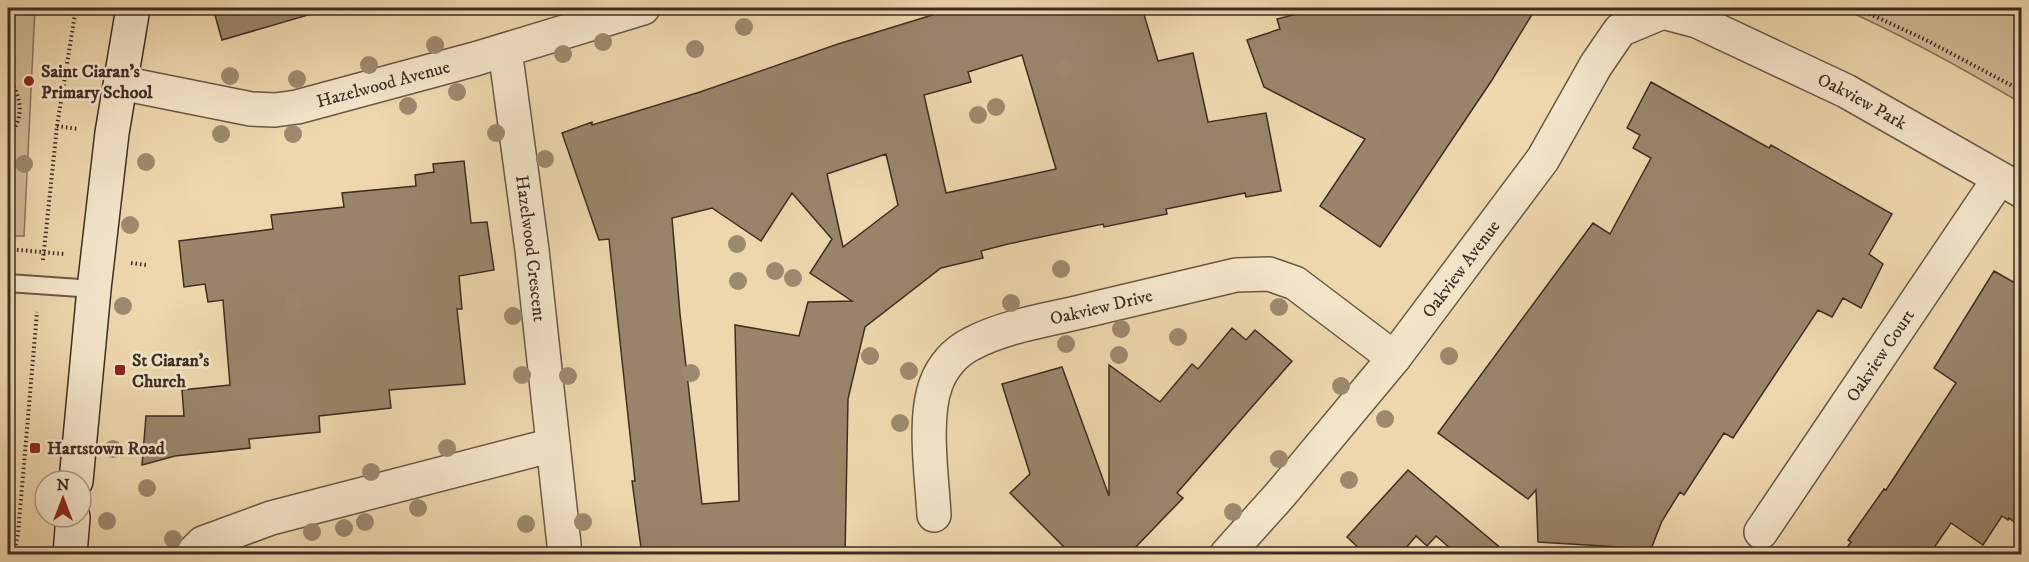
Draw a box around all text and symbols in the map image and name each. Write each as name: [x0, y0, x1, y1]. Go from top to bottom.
street label: Hazelwood Avenue: [314, 56, 452, 113]
place label: Saint Ciaran's Primary School: [41, 61, 153, 104]
street label: Oakview Park: [1814, 69, 1910, 135]
marker: Saint Ciaran's Primary School: [22, 74, 36, 88]
street label: Hazelwood Crescent: [510, 174, 550, 323]
street label: Oakview Avenue: [1418, 216, 1505, 323]
street label: Oakview Drive: [1048, 285, 1155, 330]
street label: Oakview Court: [1842, 305, 1920, 406]
place label: St Ciaran's Church: [132, 350, 209, 393]
marker: St Ciaran's Church: [113, 363, 127, 377]
place label: Hartstown Road: [47, 438, 166, 460]
marker: Hartstown Road: [28, 441, 42, 455]
north arrow: [33, 469, 93, 529]
text: N: [56, 475, 70, 495]

